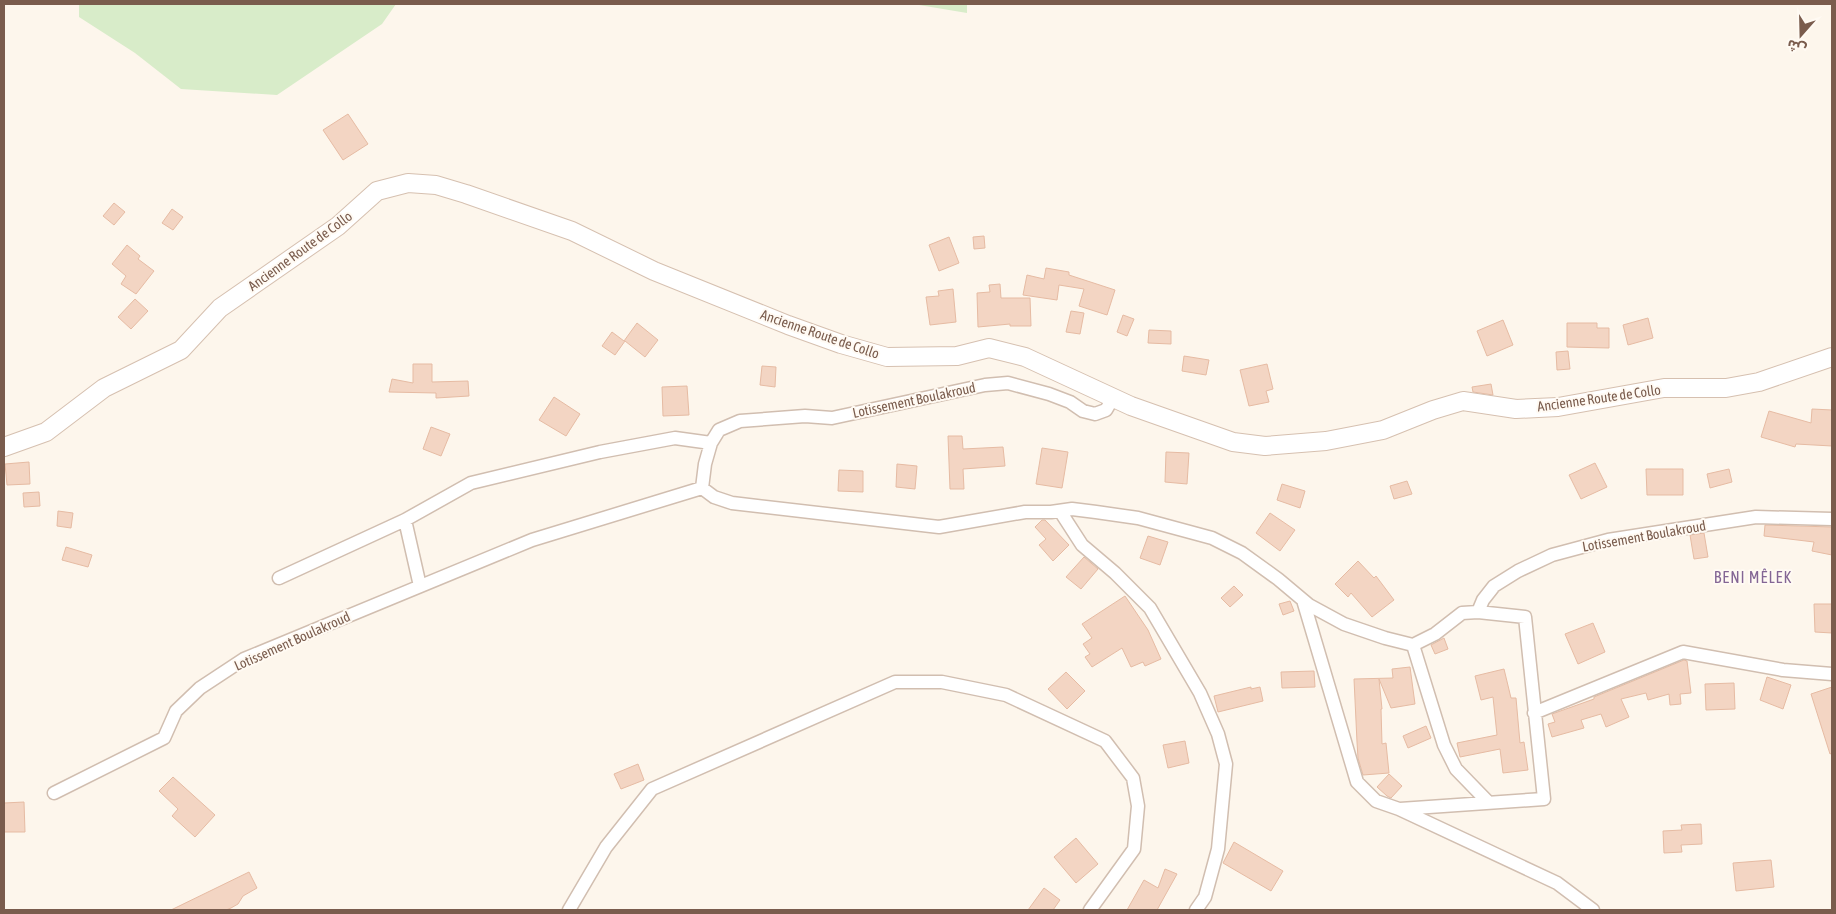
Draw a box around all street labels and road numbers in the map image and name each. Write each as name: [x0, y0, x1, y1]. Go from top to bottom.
street label: Ancienne Route de Collo: [245, 208, 355, 294]
street label: Ancienne Route de Collo: [759, 306, 881, 362]
street label: Lotissement Boulakroud: [851, 379, 977, 421]
street label: Ancienne Route de Collo: [1536, 381, 1662, 415]
street label: Lotissement Boulakroud: [1581, 517, 1707, 555]
street label: Lotissement Boulakroud: [232, 608, 352, 674]

